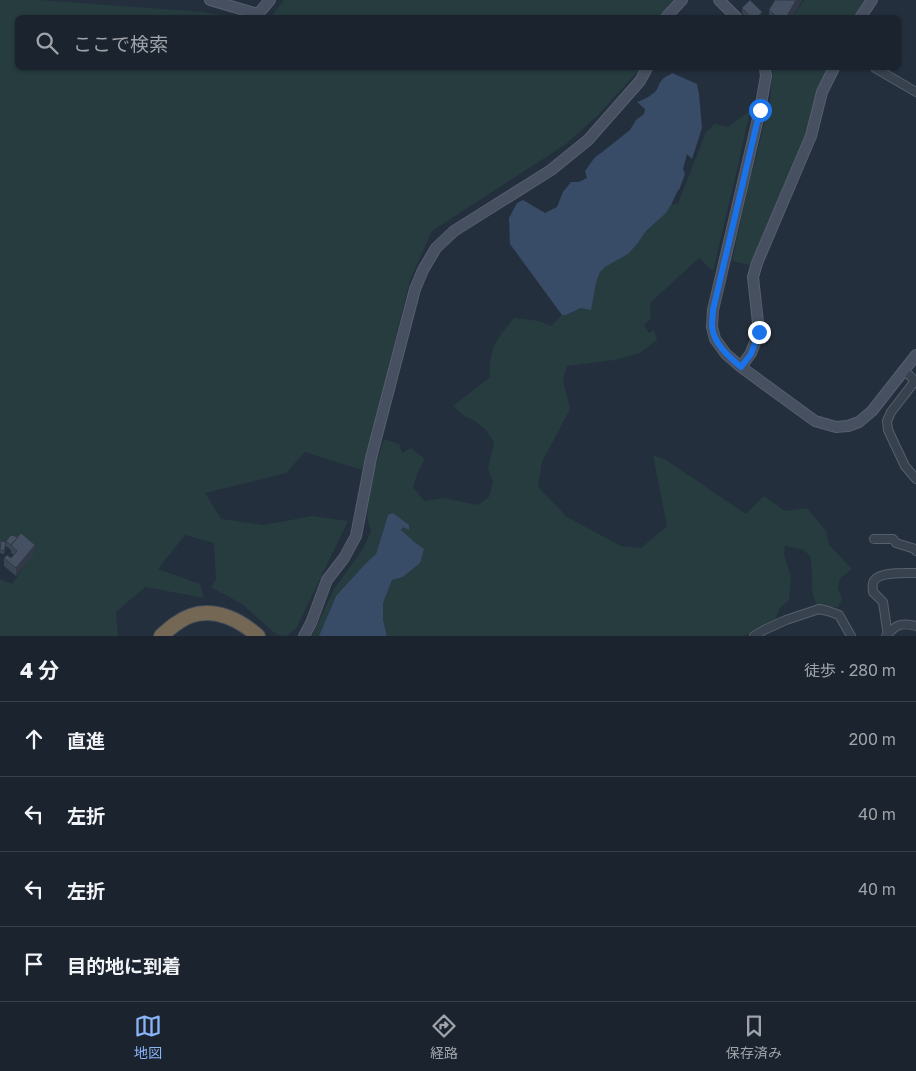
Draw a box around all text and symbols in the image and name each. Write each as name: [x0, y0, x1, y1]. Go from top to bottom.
search box: [15, 15, 901, 70]
icon: search: [33, 29, 61, 57]
text: ここで検索: [73, 32, 168, 55]
route start: [749, 99, 772, 122]
route end: [748, 321, 771, 344]
text: 4 分: [20, 657, 59, 683]
text: 徒歩 · 280 m: [804, 660, 896, 680]
icon: ahead: [20, 725, 48, 753]
text: 直進: [67, 729, 105, 752]
text: 200 m: [849, 729, 896, 749]
icon: left: [20, 800, 48, 828]
text: 左折: [67, 804, 105, 827]
text: 40 m: [858, 804, 896, 824]
icon: left: [20, 875, 48, 903]
text: 左折: [67, 879, 105, 902]
text: 40 m: [858, 879, 896, 899]
icon: arrive: [20, 950, 48, 978]
text: 目的地に到着: [67, 954, 181, 977]
tab: 地図: [134, 1012, 162, 1062]
tab: 経路: [430, 1012, 458, 1062]
tab: 保存済み: [726, 1012, 782, 1062]

